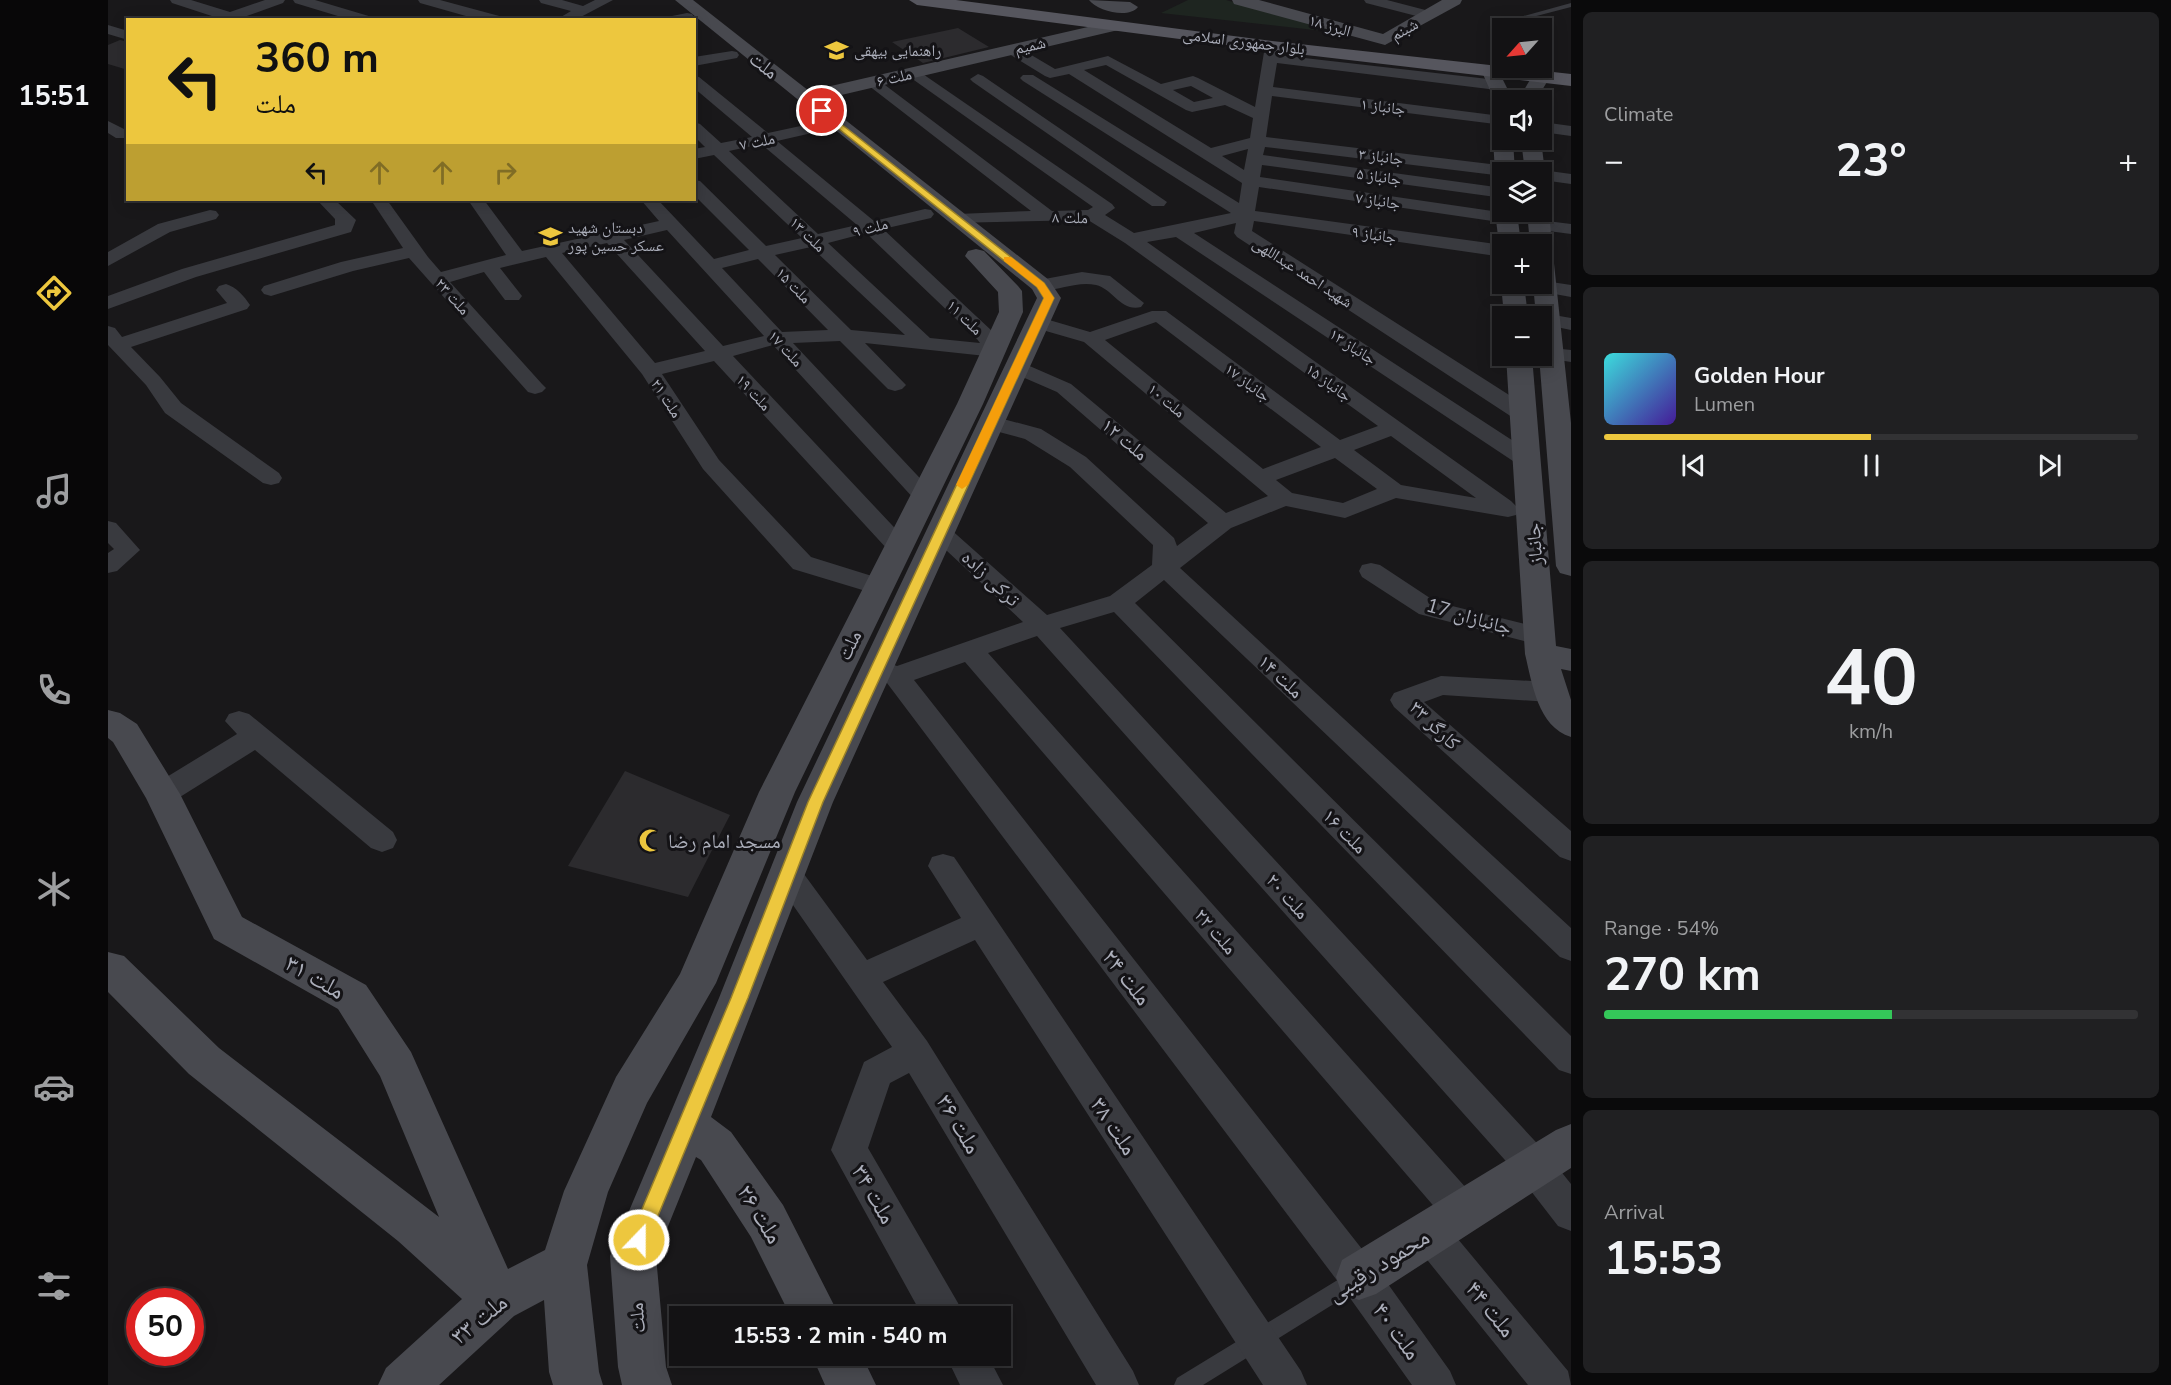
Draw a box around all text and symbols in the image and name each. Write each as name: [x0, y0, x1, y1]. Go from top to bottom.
street label: البرز ۱۸: [1306, 9, 1353, 42]
street label: شبنم: [1387, 13, 1422, 46]
north arrow: [1492, 18, 1552, 78]
map controls: [1492, 18, 1552, 366]
street label: بلوار جمهوری اسلامی: [1182, 24, 1306, 60]
text: 360 m: [255, 30, 379, 87]
street label: شمیم: [1012, 32, 1048, 60]
school or university icon: راهنمایی بیهقی: [823, 37, 849, 63]
place label: راهنمایی بیهقی: [854, 40, 941, 62]
icon: left: [156, 42, 234, 120]
street label: ملت: [743, 45, 784, 85]
street label: ملت ۶: [874, 63, 914, 93]
text: 15:51: [18, 78, 90, 115]
pin: [796, 85, 847, 136]
text: ملت: [255, 86, 296, 123]
button: sound: [1492, 90, 1552, 150]
street label: جانباز ۱: [1359, 93, 1406, 121]
icon: arrive: [805, 94, 838, 127]
text: Climate: [1604, 101, 1673, 128]
street label: ملت ۷: [738, 128, 777, 156]
text: 23°: [1835, 131, 1907, 192]
text: −: [1604, 139, 1624, 184]
text: +: [2118, 139, 2138, 184]
street label: جانباز ۳: [1357, 143, 1404, 171]
icon: left: [300, 156, 333, 189]
icon: ahead: [363, 156, 396, 189]
icon: ahead: [426, 156, 459, 189]
icon: right: [489, 156, 522, 189]
button: layers: [1492, 162, 1552, 222]
street label: جانباز ۵: [1355, 163, 1403, 191]
street label: جانباز ۷: [1354, 187, 1402, 215]
street label: ملت ۸: [1052, 207, 1088, 229]
street label: ملت ۱۳: [784, 212, 830, 257]
street label: ملت ۹: [850, 213, 890, 243]
place label: دبستان شهید عسکر حسین پور: [567, 217, 664, 257]
street label: جانباز ۹: [1350, 221, 1398, 249]
school or university icon: دبستان شهید عسکر حسین پور: [537, 223, 563, 249]
street label: شهید احمد عبداللهی: [1248, 232, 1357, 313]
button: +: [1492, 234, 1552, 294]
street label: ملت ۱۵: [771, 263, 816, 309]
icon: directions: [33, 272, 75, 314]
street label: ملت ۲۳: [430, 273, 475, 320]
street label: ملت ۱۱: [941, 295, 987, 340]
button: −: [1492, 306, 1552, 366]
street label: جانباز ۱۳: [1325, 323, 1380, 370]
street label: ملت ۱۷: [763, 326, 808, 372]
street label: جانباز ۱۷: [1220, 358, 1275, 407]
street label: جانباز ۱۵: [1301, 359, 1356, 407]
text: Golden Hour: [1694, 361, 1825, 391]
street label: ملت ۱۹: [731, 370, 776, 416]
street label: ملت ۲۱: [645, 375, 687, 422]
street label: ملت ۱۰: [1143, 379, 1190, 423]
text: Lumen: [1694, 391, 1755, 418]
street label: ملت ۱۲: [1096, 412, 1154, 467]
icon: previous: [1677, 449, 1710, 482]
icon: pause: [1855, 449, 1888, 482]
icon: next: [2033, 449, 2066, 482]
icon: music: [33, 470, 75, 512]
street label: جانباز: [1520, 522, 1549, 567]
street label: ترکی زاده: [955, 544, 1026, 613]
street label: جانبازان 17: [1423, 591, 1515, 642]
text: 40: [1824, 625, 1918, 732]
street label: ملت: [831, 626, 868, 665]
street label: ملت ۱۴: [1252, 648, 1309, 704]
icon: phone: [33, 669, 75, 711]
street label: کارگر ۳۳: [1403, 695, 1466, 756]
text: km/h: [1849, 718, 1893, 745]
street label: ملت ۱۶: [1316, 803, 1373, 860]
mosque icon: مسجد امام رضا: [637, 828, 663, 854]
place label: مسجد امام رضا: [668, 828, 781, 855]
street label: ملت ۲۰: [1260, 867, 1316, 925]
icon: climate: [33, 868, 75, 910]
street label: ملت ۲۲: [1188, 902, 1243, 960]
text: Range · 54%: [1604, 915, 1719, 942]
street label: ملت ۲۴: [1095, 942, 1159, 1012]
text: 270 km: [1604, 945, 1761, 1006]
street label: ملت ۳۱: [279, 947, 351, 1007]
icon: car: [33, 1066, 75, 1108]
street label: ملت ۳۶: [929, 1088, 989, 1160]
street label: ملت ۳۸: [1083, 1090, 1145, 1162]
street label: ملت ۳۴: [844, 1158, 904, 1230]
street label: ملت ۲۶: [729, 1178, 791, 1250]
text: Arrival: [1604, 1199, 1664, 1226]
position arrow: [607, 1208, 671, 1272]
street label: محمود رقیبی: [1320, 1221, 1436, 1309]
text: 15:53: [1604, 1229, 1723, 1290]
icon: filters: [33, 1265, 75, 1307]
street label: ملت ۴۴: [1458, 1274, 1524, 1344]
street label: ملت ۳۳: [444, 1286, 514, 1352]
speed limit sign: 50: [126, 1288, 204, 1366]
street label: ملت ۴۰: [1365, 1296, 1429, 1366]
street label: ملت: [623, 1302, 652, 1334]
text: 15:53 · 2 min · 540 m: [733, 1321, 947, 1351]

